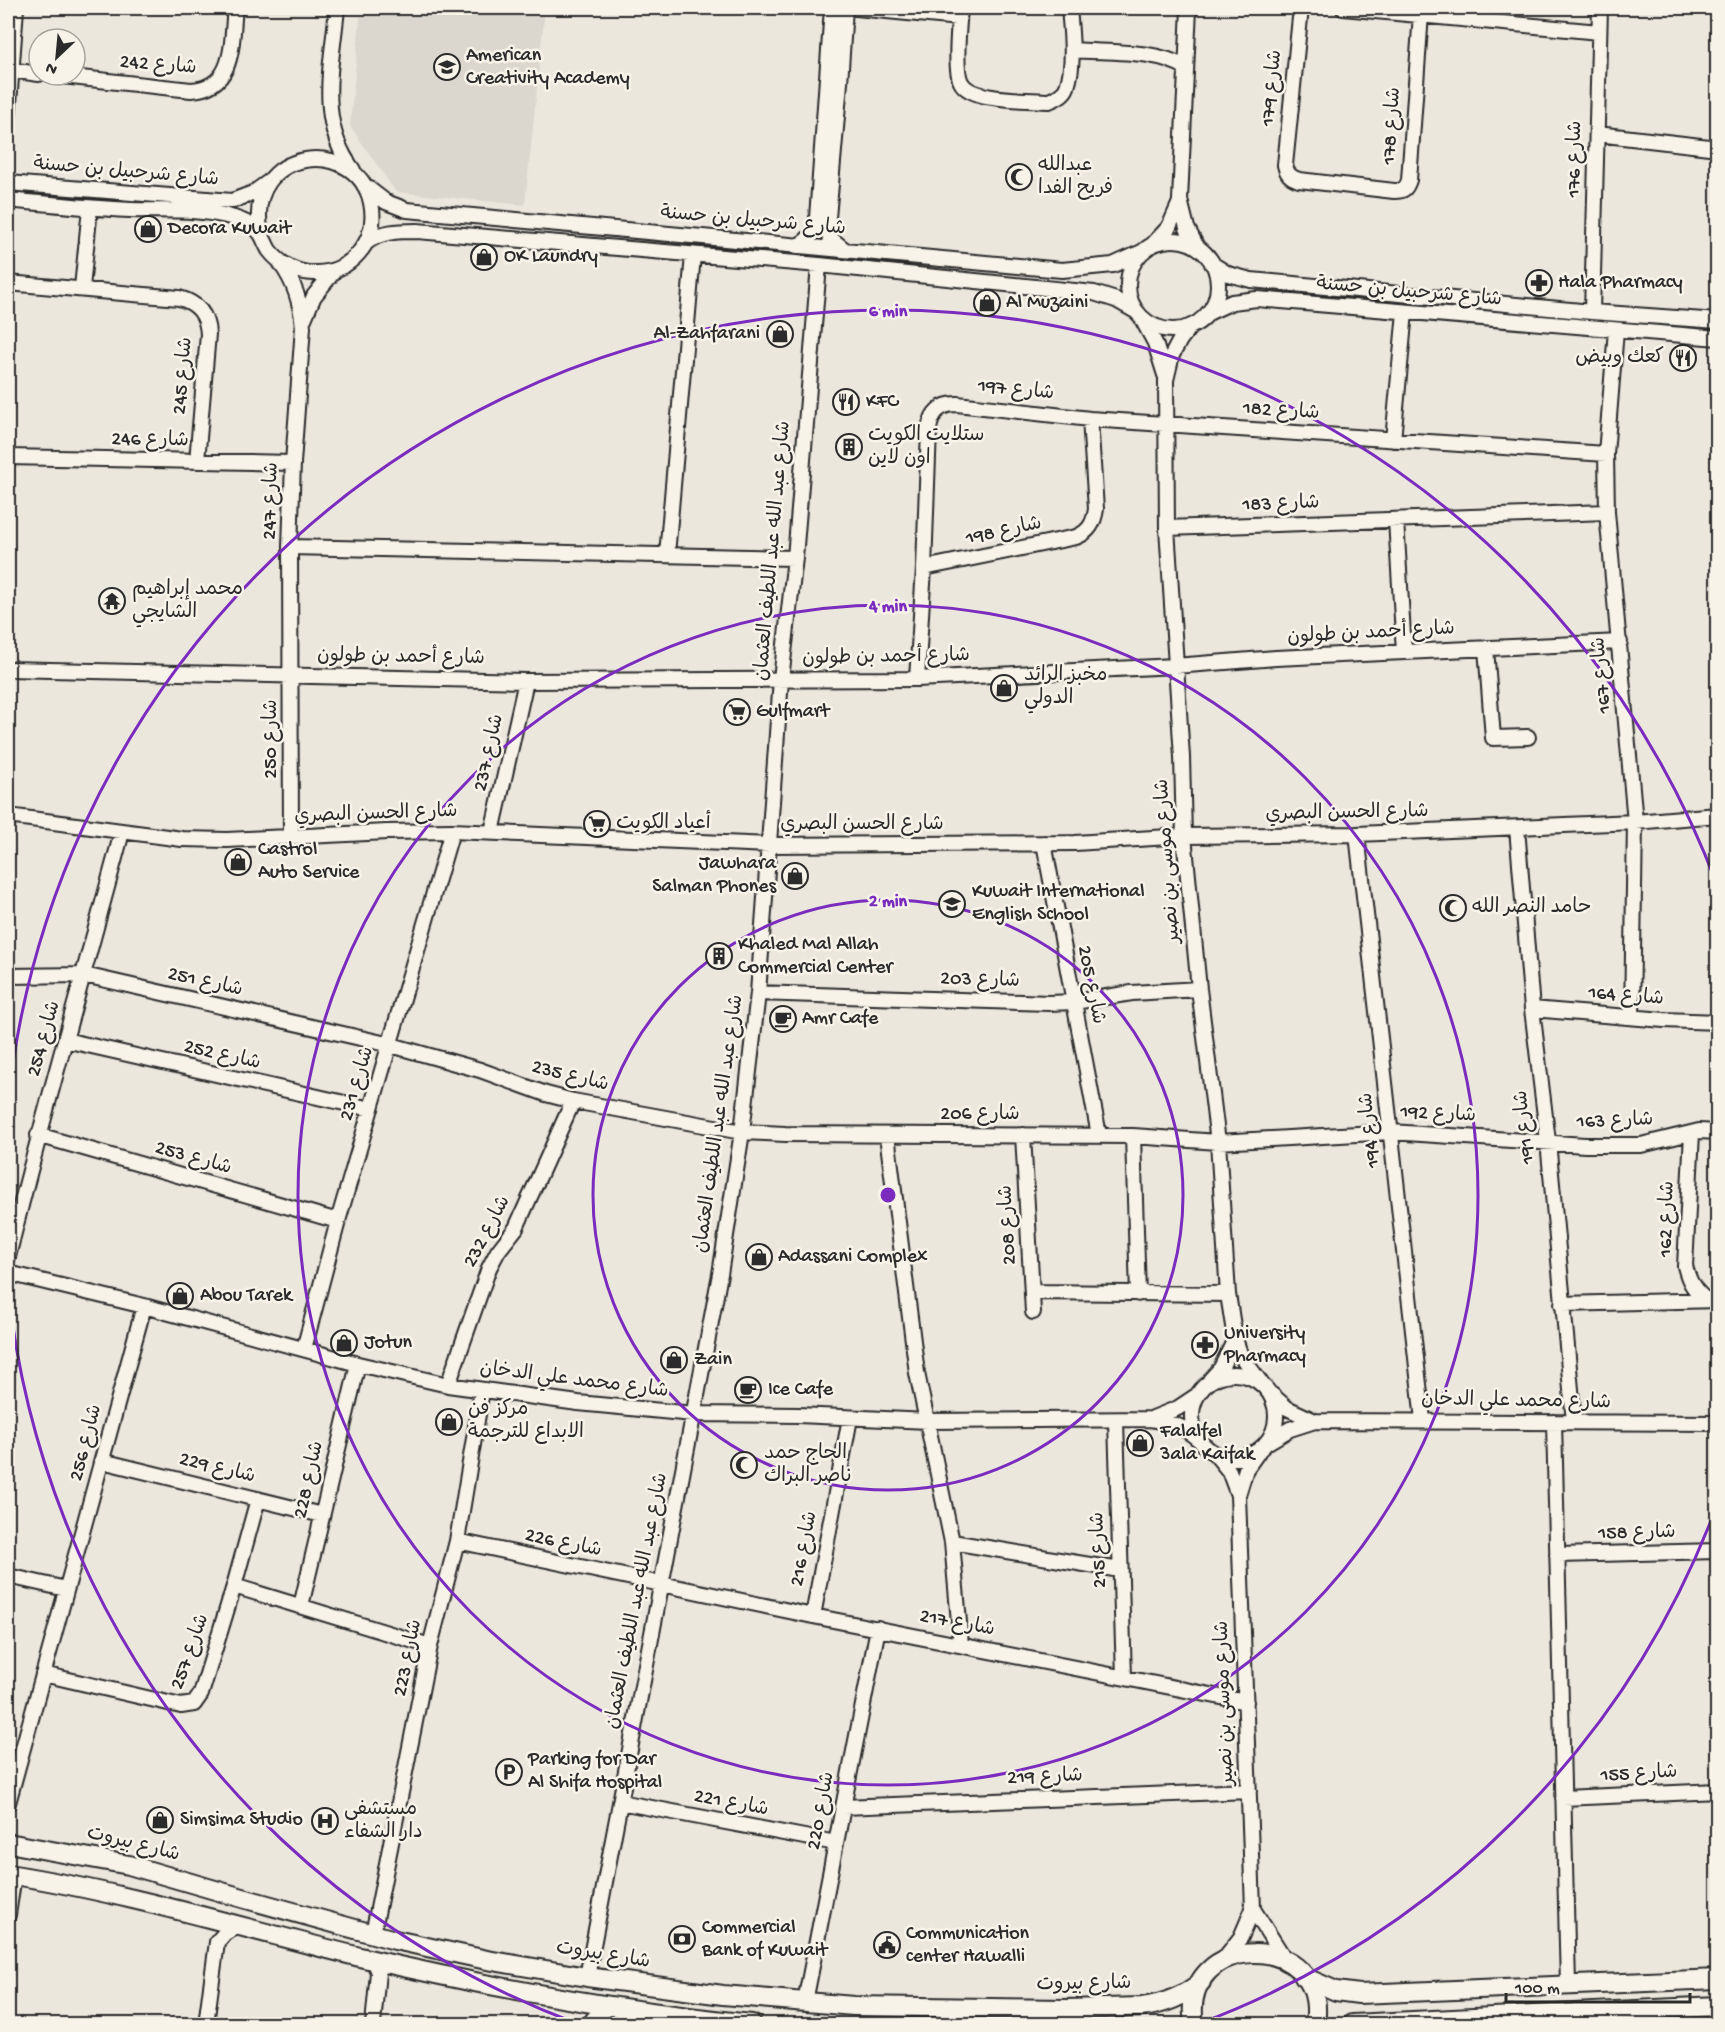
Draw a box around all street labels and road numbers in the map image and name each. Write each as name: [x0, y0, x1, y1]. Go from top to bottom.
street label: شارع 179: [1256, 49, 1288, 128]
street label: شارع 242: [119, 50, 197, 81]
street label: شارع 178: [1378, 86, 1407, 166]
street label: شارع 176: [1563, 120, 1588, 199]
street label: شارع شرحبيل بن حسنة: [32, 152, 220, 193]
street label: شارع شرحبيل بن حسنة: [659, 201, 847, 242]
street label: شارع شرحبيل بن حسنة: [1315, 272, 1503, 313]
street label: شارع 245: [168, 336, 199, 416]
street label: شارع 197: [976, 374, 1055, 406]
street label: شارع 182: [1241, 397, 1320, 426]
street label: شارع عبد الله عبد اللطيف العثمان: [750, 420, 797, 682]
street label: شارع 246: [111, 428, 189, 453]
street label: شارع 247: [258, 462, 285, 540]
street label: شارع 183: [1241, 491, 1320, 518]
street label: شارع 198: [963, 512, 1044, 551]
street label: شارع أحمد بن طولون: [1286, 615, 1455, 650]
street label: شارع 167: [1587, 636, 1618, 715]
street label: شارع أحمد بن طولون: [317, 642, 485, 671]
street label: شارع أحمد بن طولون: [802, 642, 970, 671]
street label: شارع 250: [260, 699, 284, 779]
street label: شارع 237: [469, 712, 510, 794]
street label: شارع موسى بن نصير: [1151, 778, 1186, 946]
street label: شارع الحسن البصري: [294, 800, 458, 829]
street label: شارع الحسن البصري: [1265, 800, 1429, 827]
street label: شارع الحسن البصري: [780, 813, 944, 837]
street label: شارع 205: [1071, 943, 1110, 1026]
street label: شارع 251: [165, 962, 245, 1003]
street label: شارع 203: [940, 967, 1020, 994]
street label: شارع 164: [1586, 981, 1665, 1012]
street label: شارع عبد الله عبد اللطيف العثمان: [689, 993, 750, 1255]
street label: شارع 254: [22, 998, 67, 1080]
street label: شارع 252: [181, 1035, 263, 1076]
street label: شارع 231: [335, 1044, 380, 1124]
street label: شارع 235: [529, 1055, 611, 1098]
street label: شارع 191: [1510, 1089, 1541, 1166]
street label: شارع 194: [1355, 1091, 1386, 1170]
street label: شارع 192: [1398, 1100, 1477, 1128]
street label: شارع 206: [940, 1103, 1020, 1127]
street label: شارع 163: [1575, 1108, 1654, 1135]
street label: شارع 253: [152, 1136, 234, 1181]
street label: شارع 162: [1654, 1181, 1681, 1258]
street label: شارع 208: [994, 1184, 1023, 1266]
street label: شارع 232: [459, 1192, 516, 1272]
street label: شارع محمد علي الدخان: [478, 1357, 670, 1407]
street label: شارع محمد علي الدخان: [1421, 1388, 1611, 1418]
street label: شارع 256: [65, 1402, 108, 1484]
street label: شارع 228: [289, 1439, 330, 1521]
street label: شارع 229: [177, 1447, 258, 1490]
street label: شارع عبد الله عبد اللطيف العثمان: [601, 1471, 674, 1731]
street label: شارع 216: [785, 1509, 824, 1589]
street label: شارع 215: [1086, 1511, 1113, 1589]
street label: شارع 158: [1597, 1521, 1676, 1546]
street label: شارع 226: [523, 1524, 604, 1563]
street label: شارع 217: [917, 1604, 997, 1643]
street label: شارع 257: [166, 1611, 215, 1693]
street label: شارع 223: [389, 1617, 428, 1699]
street label: شارع موسى بن نصير: [1211, 1620, 1240, 1788]
street label: شارع 155: [1599, 1760, 1678, 1789]
street label: شارع 219: [1007, 1764, 1083, 1791]
street label: شارع 220: [802, 1770, 841, 1852]
street label: شارع 221: [692, 1785, 771, 1823]
street label: شارع بيروت: [84, 1821, 182, 1868]
street label: شارع بيروت: [554, 1936, 652, 1975]
street label: شارع بيروت: [1036, 1972, 1132, 1997]

